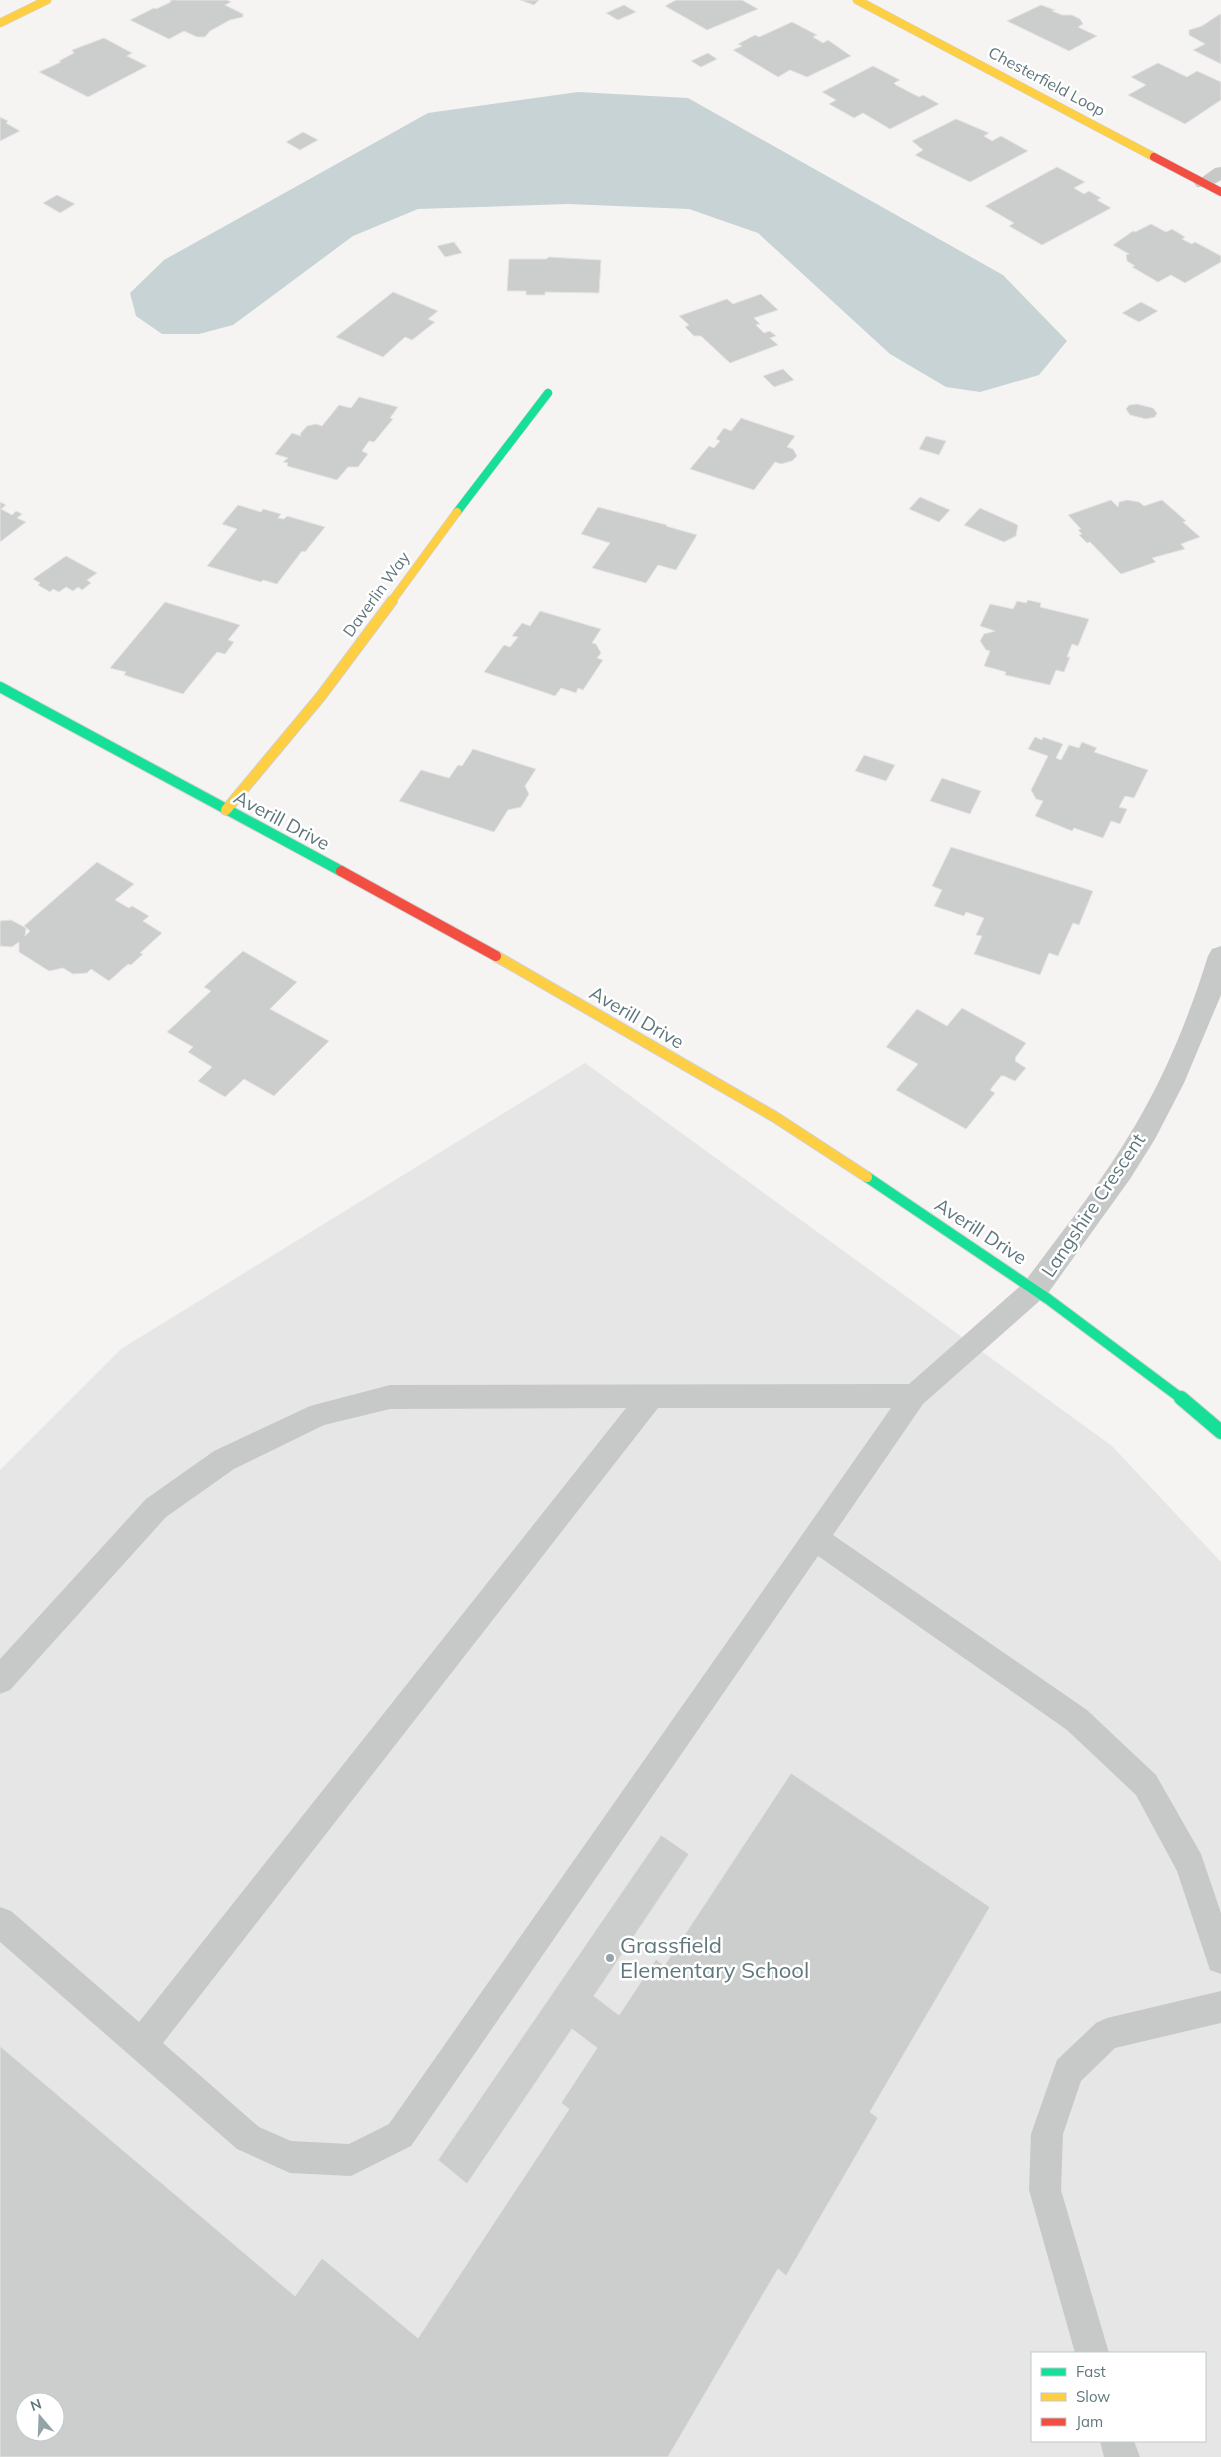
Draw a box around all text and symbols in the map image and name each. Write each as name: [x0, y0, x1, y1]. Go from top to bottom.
street label: Chesterfield Loop: [985, 42, 1109, 120]
street label: Daverlin Way: [338, 547, 414, 640]
street label: Averill Drive: [230, 785, 334, 855]
street label: Averill Drive: [585, 980, 689, 1054]
street label: Langshire Crescent: [1036, 1128, 1150, 1282]
street label: Averill Drive: [930, 1192, 1032, 1270]
place label: Grassfield Elementary School: [620, 1931, 809, 1984]
marker: Grassfield Elementary School: [604, 1952, 616, 1964]
legend: [1031, 2352, 1206, 2442]
text: Fast: [1076, 2362, 1106, 2381]
text: Slow: [1076, 2387, 1110, 2406]
north arrow: [15, 2392, 65, 2442]
text: N: [28, 2394, 44, 2415]
text: Jam: [1076, 2412, 1103, 2431]

